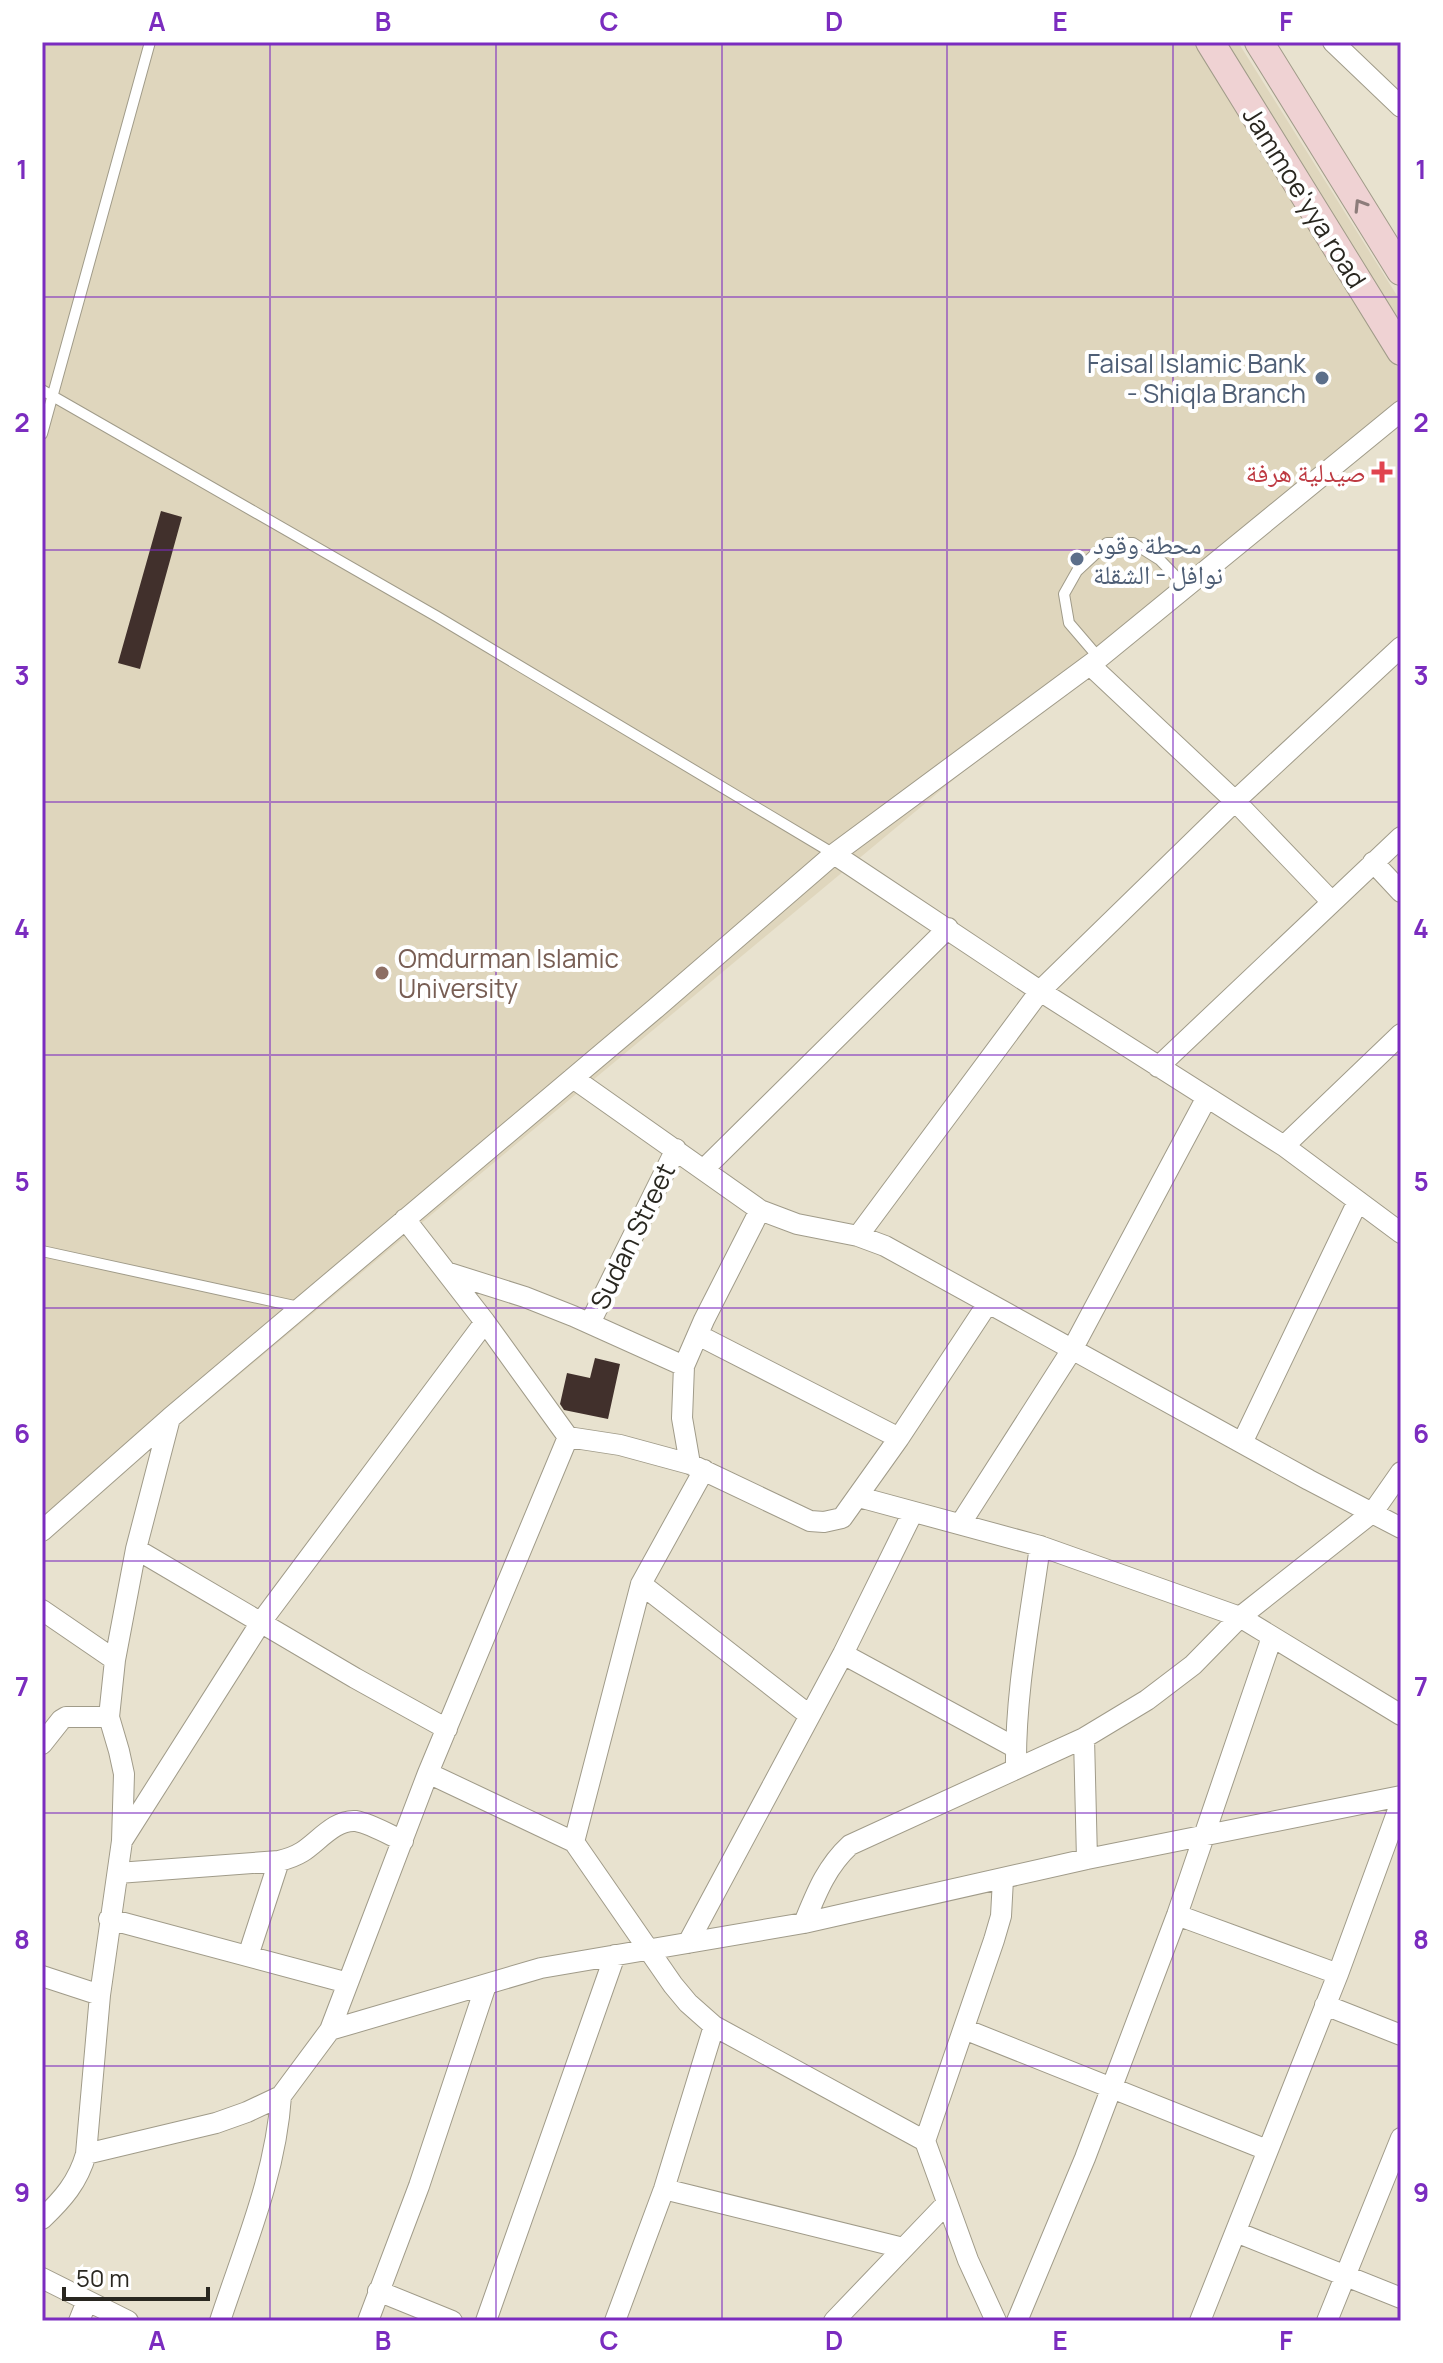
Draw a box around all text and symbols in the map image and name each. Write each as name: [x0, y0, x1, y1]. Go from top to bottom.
text: A: [148, 3, 166, 39]
text: B: [375, 3, 391, 39]
text: C: [599, 3, 619, 39]
text: D: [825, 3, 843, 39]
text: E: [1052, 3, 1068, 39]
text: F: [1279, 3, 1293, 39]
street label: Jammoe'yya road: [1235, 99, 1375, 295]
text: 1: [16, 151, 28, 187]
text: 1: [1415, 151, 1427, 187]
one-way arrow: [1355, 199, 1370, 214]
place label: Faisal Islamic Bank - Shiqla Branch: [1087, 345, 1307, 411]
marker: Faisal Islamic Bank - Shiqla Branch: [1313, 369, 1331, 387]
text: 2: [14, 404, 30, 440]
text: 2: [1413, 404, 1429, 440]
place label: صيدلية هرفة: [1246, 454, 1366, 490]
marker: صيدلية هرفة: [1373, 463, 1391, 481]
place label: محطة وقود نوافل - الشقلة: [1093, 526, 1223, 592]
marker: محطة وقود نوافل - الشقلة: [1068, 550, 1086, 568]
text: 3: [14, 657, 30, 693]
text: 3: [1413, 657, 1429, 693]
text: 4: [14, 910, 30, 946]
text: 4: [1413, 910, 1429, 946]
place label: Omdurman Islamic University: [398, 940, 619, 1006]
marker: Omdurman Islamic University: [373, 964, 391, 982]
street label: Sudan Street: [581, 1157, 683, 1315]
text: 5: [14, 1163, 30, 1199]
text: 5: [1413, 1163, 1429, 1199]
text: 6: [14, 1415, 30, 1451]
text: 6: [1413, 1415, 1429, 1451]
text: 7: [15, 1668, 29, 1704]
text: 7: [1414, 1668, 1428, 1704]
text: 8: [14, 1921, 30, 1957]
text: 8: [1413, 1921, 1429, 1957]
text: 9: [14, 2174, 30, 2210]
text: 9: [1413, 2174, 1429, 2210]
scale bar: [64, 2251, 208, 2301]
text: 50 m: [76, 2261, 130, 2294]
text: A: [148, 2322, 166, 2358]
text: B: [375, 2322, 391, 2358]
text: C: [599, 2322, 619, 2358]
text: D: [825, 2322, 843, 2358]
text: E: [1052, 2322, 1068, 2358]
text: F: [1279, 2322, 1293, 2358]

